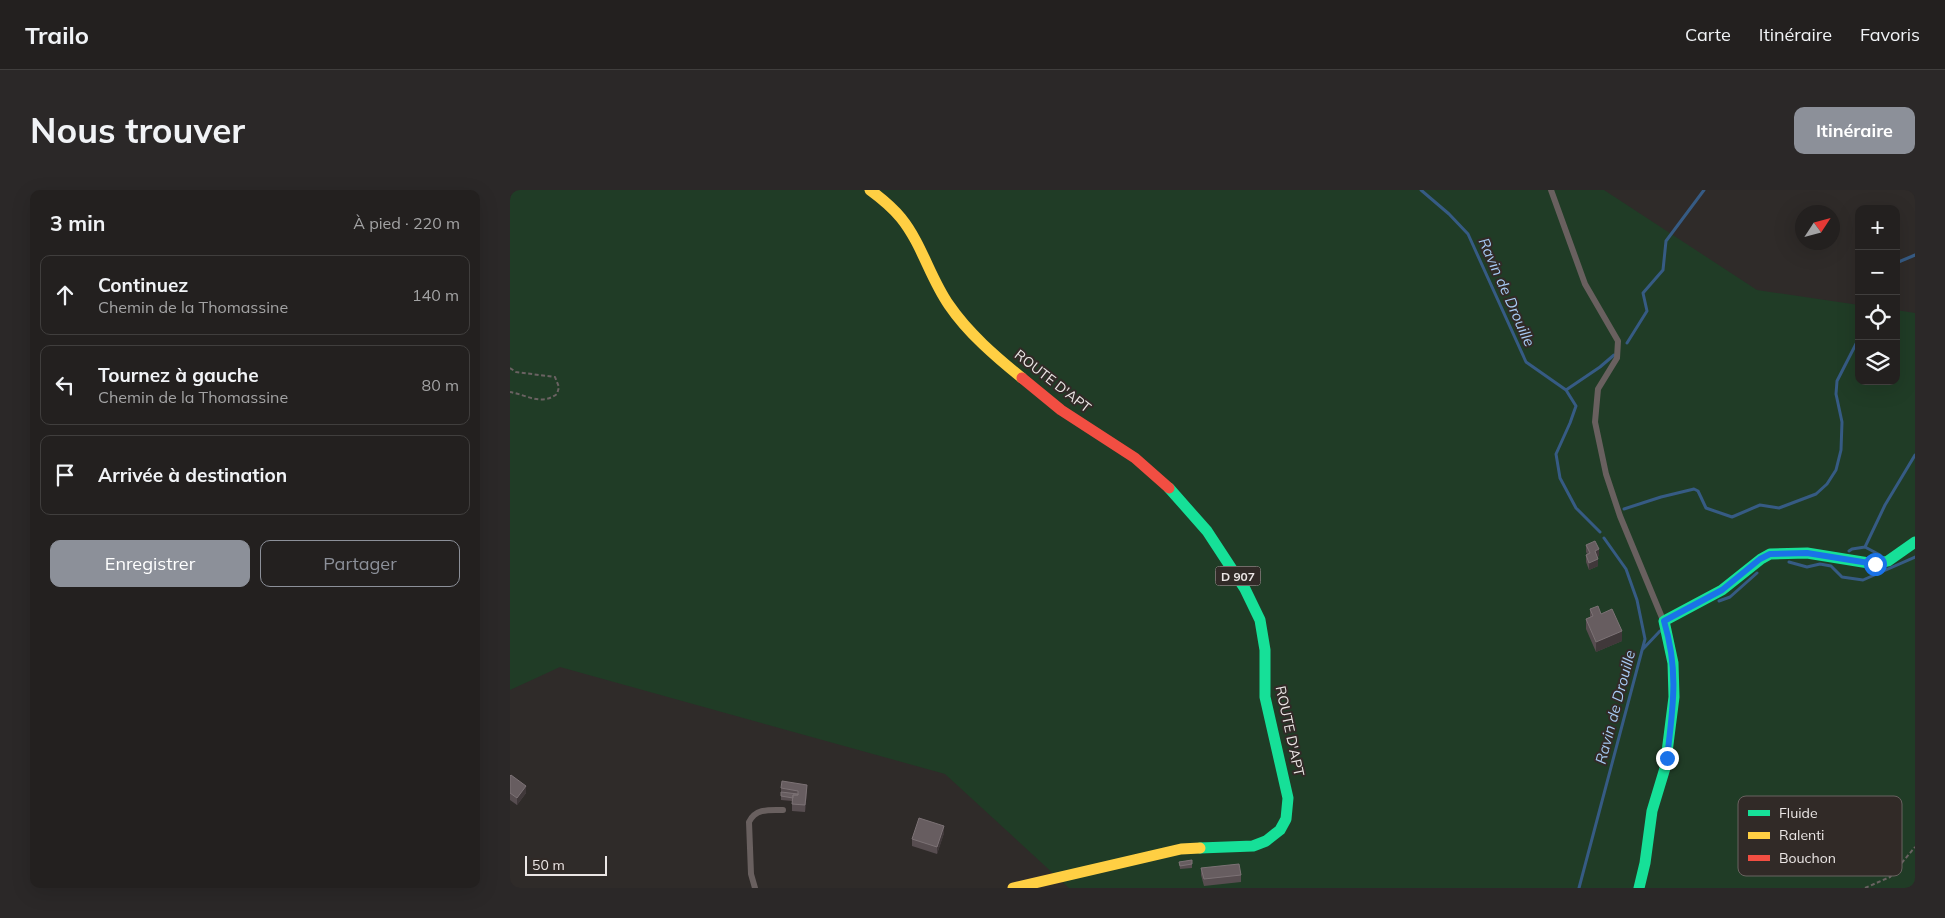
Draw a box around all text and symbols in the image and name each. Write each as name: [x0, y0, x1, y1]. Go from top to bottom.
text: Trailo: [25, 20, 89, 50]
text: Carte: [1685, 23, 1731, 46]
text: Itinéraire: [1759, 23, 1832, 46]
text: Favoris: [1860, 23, 1920, 46]
button: Itinéraire: [1794, 107, 1915, 154]
text: Nous trouver: [30, 108, 245, 152]
north arrow: [1795, 205, 1840, 250]
map controls: [1855, 205, 1900, 385]
button: +: [1855, 205, 1900, 250]
text: 3 min: [50, 210, 105, 236]
text: À pied · 220 m: [353, 213, 460, 233]
water label: Ravin de Drouille: [1474, 235, 1540, 349]
button: −: [1855, 250, 1900, 295]
text: Continuez: [98, 273, 188, 297]
icon: ahead: [51, 281, 79, 309]
text: 140 m: [412, 285, 459, 305]
button: locate: [1855, 295, 1900, 340]
text: Chemin de la Thomassine: [98, 297, 288, 317]
button: layers: [1855, 340, 1900, 385]
street label: ROUTE D'APT: [1011, 346, 1095, 417]
text: Tournez à gauche: [98, 363, 259, 387]
icon: left: [51, 371, 79, 399]
text: 80 m: [422, 375, 459, 395]
text: Chemin de la Thomassine: [98, 387, 288, 407]
icon: arrive: [51, 461, 79, 489]
text: Arrivée à destination: [98, 463, 287, 487]
button: Enregistrer: [50, 540, 250, 587]
button: Partager: [260, 540, 460, 587]
route start: [1864, 553, 1887, 576]
road number: D 907: [1216, 566, 1260, 586]
water label: Ravin de Drouille: [1591, 648, 1639, 766]
street label: ROUTE D'APT: [1272, 684, 1308, 778]
route end: [1656, 747, 1679, 770]
legend: [1738, 796, 1902, 876]
text: Fluide: [1779, 804, 1818, 822]
text: Ralenti: [1779, 826, 1824, 844]
text: Bouchon: [1779, 849, 1836, 867]
scale bar: [525, 853, 608, 876]
text: 50 m: [532, 856, 565, 874]

